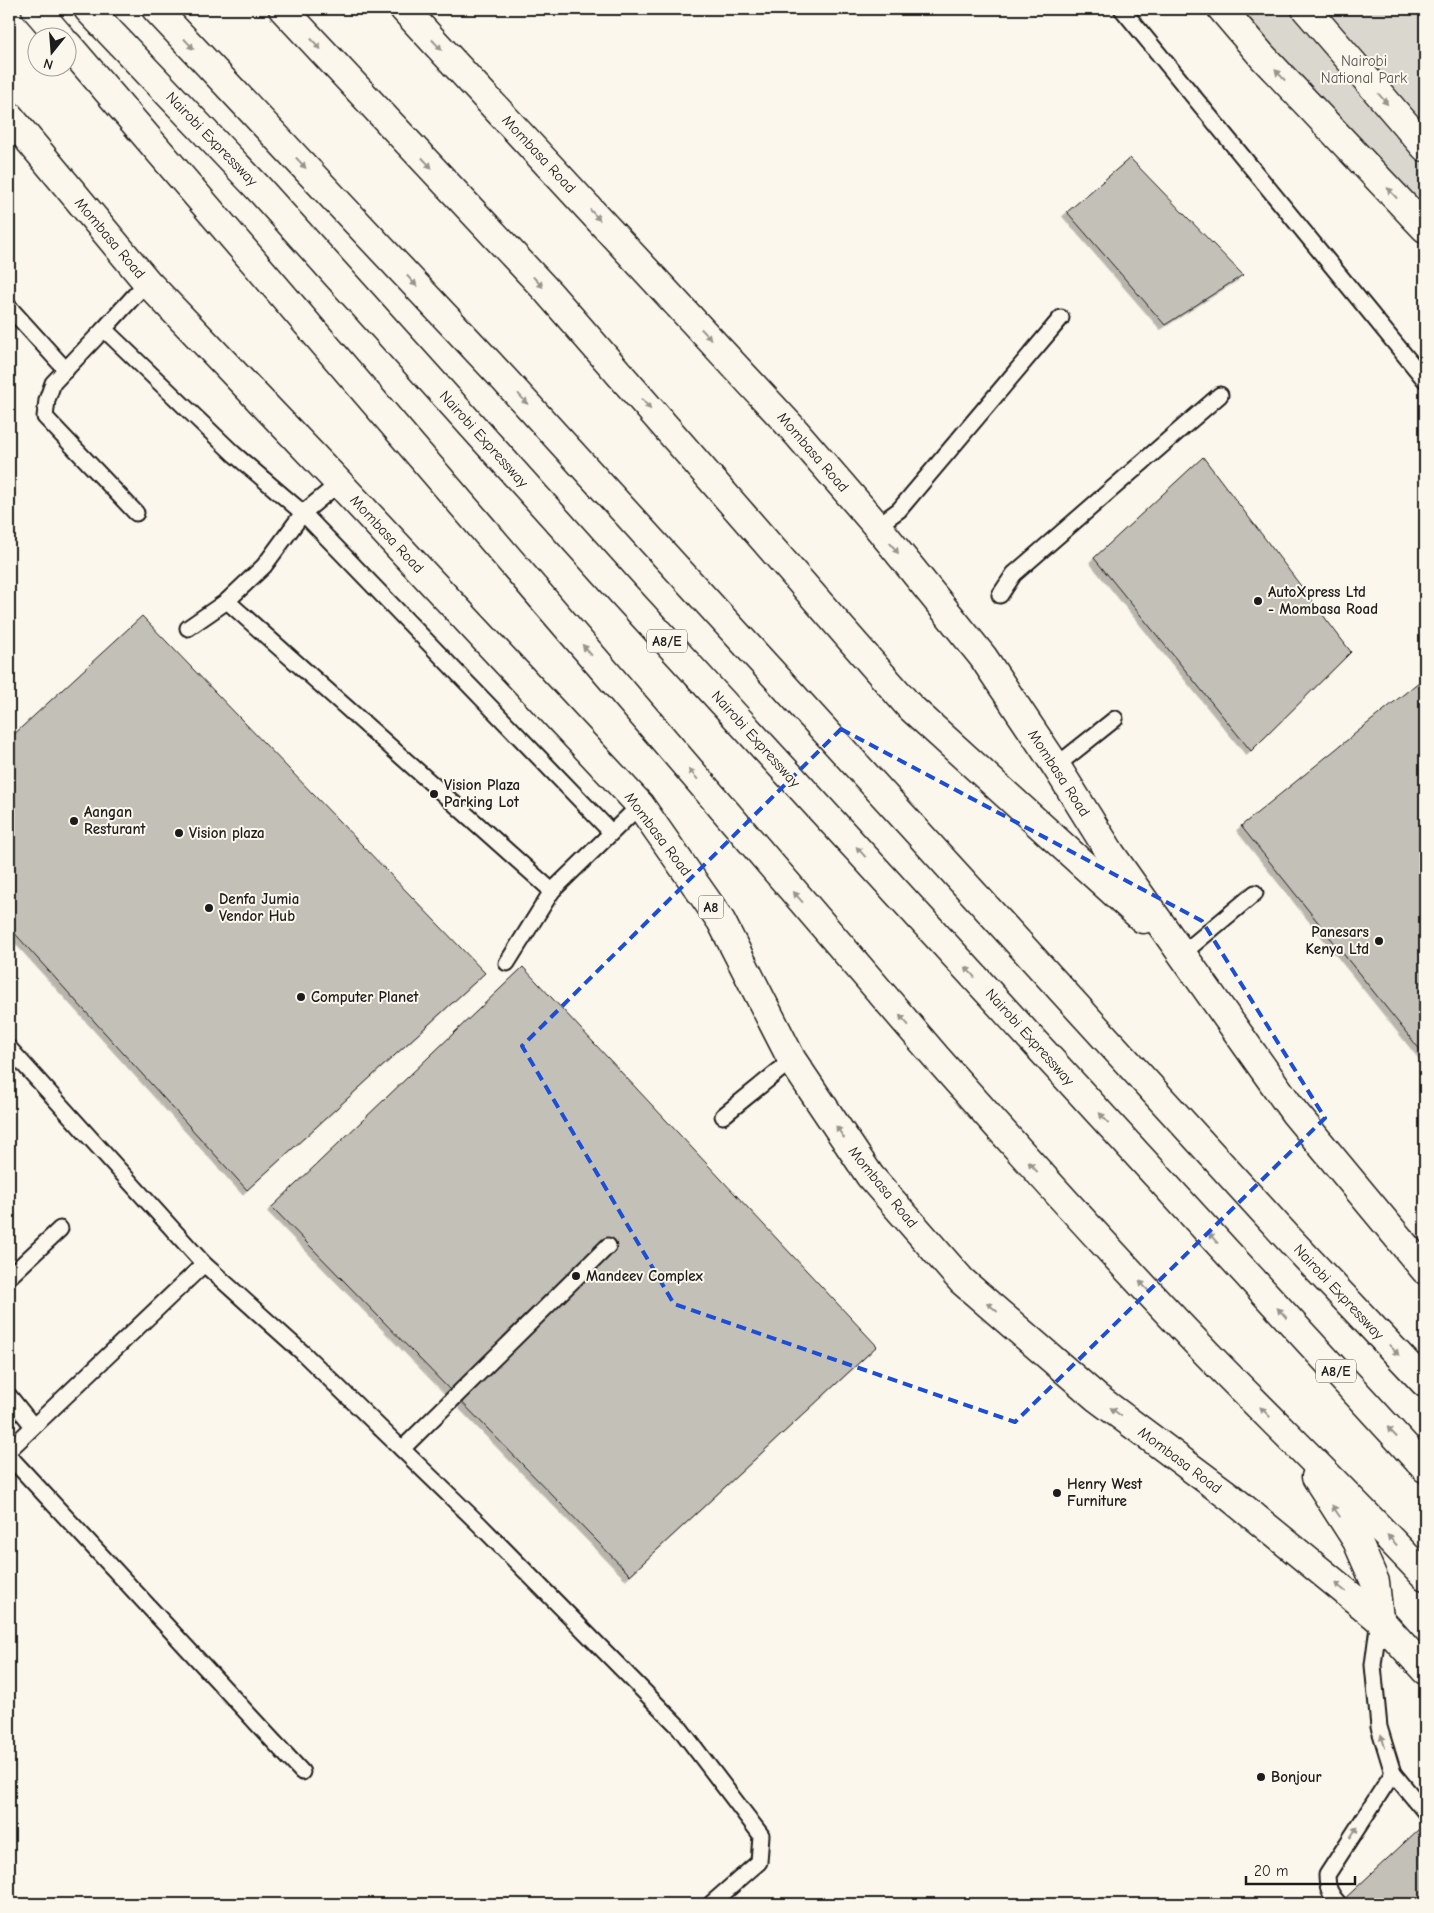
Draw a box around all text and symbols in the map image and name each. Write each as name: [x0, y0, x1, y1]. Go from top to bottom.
north arrow: [28, 28, 78, 78]
one-way arrow: [183, 38, 195, 50]
one-way arrow: [310, 38, 322, 50]
one-way arrow: [431, 38, 443, 50]
park label: Nairobi National Park: [1321, 52, 1408, 87]
text: N: [41, 54, 55, 73]
one-way arrow: [1274, 69, 1286, 81]
street label: Nairobi Expressway: [162, 88, 262, 190]
one-way arrow: [1377, 93, 1388, 105]
street label: Mombasa Road: [498, 111, 580, 197]
one-way arrow: [295, 156, 307, 168]
one-way arrow: [421, 157, 433, 169]
one-way arrow: [1386, 187, 1398, 199]
street label: Mombasa Road: [71, 194, 149, 282]
one-way arrow: [589, 209, 601, 221]
one-way arrow: [406, 274, 418, 286]
one-way arrow: [532, 275, 544, 287]
one-way arrow: [700, 328, 712, 340]
street label: Nairobi Expressway: [436, 387, 532, 491]
one-way arrow: [517, 393, 529, 405]
one-way arrow: [640, 397, 651, 410]
street label: Mombasa Road: [773, 408, 853, 496]
street label: Mombasa Road: [346, 491, 428, 577]
one-way arrow: [889, 541, 900, 554]
place label: AutoXpress Ltd - Mombasa Road: [1268, 583, 1378, 618]
marker: AutoXpress Ltd - Mombasa Road: [1252, 595, 1264, 607]
road number: A8/E: [647, 630, 687, 652]
one-way arrow: [581, 644, 592, 657]
street label: Nairobi Expressway: [708, 687, 804, 791]
street label: Mombasa Road: [1024, 726, 1094, 820]
one-way arrow: [687, 767, 698, 780]
place label: Vision Plaza Parking Lot: [444, 776, 520, 811]
marker: Vision Plaza Parking Lot: [428, 788, 440, 800]
street label: Mombasa Road: [621, 789, 695, 879]
place label: Aangan Resturant: [84, 803, 147, 838]
marker: Aangan Resturant: [68, 815, 80, 827]
place label: Vision plaza: [189, 824, 265, 842]
marker: Vision plaza: [173, 827, 185, 839]
one-way arrow: [855, 847, 867, 859]
place label: Denfa Jumia Vendor Hub: [219, 890, 299, 925]
one-way arrow: [793, 891, 804, 904]
road number: A8: [698, 896, 724, 919]
marker: Denfa Jumia Vendor Hub: [203, 902, 215, 914]
place label: Panesars Kenya Ltd: [1305, 923, 1369, 958]
marker: Panesars Kenya Ltd: [1373, 935, 1385, 947]
one-way arrow: [964, 967, 976, 979]
street label: Nairobi Expressway: [982, 985, 1078, 1089]
place label: Computer Planet: [311, 988, 420, 1006]
marker: Computer Planet: [295, 991, 307, 1003]
one-way arrow: [898, 1015, 910, 1027]
one-way arrow: [1098, 1112, 1110, 1124]
one-way arrow: [835, 1125, 845, 1138]
street label: Mombasa Road: [845, 1142, 921, 1232]
one-way arrow: [1027, 1161, 1039, 1173]
one-way arrow: [1208, 1231, 1219, 1244]
street label: Nairobi Expressway: [1290, 1241, 1388, 1344]
place label: Mandeev Complex: [586, 1267, 704, 1285]
marker: Mandeev Complex: [570, 1270, 582, 1282]
one-way arrow: [1138, 1280, 1150, 1292]
one-way arrow: [986, 1301, 999, 1312]
one-way arrow: [1276, 1307, 1288, 1319]
one-way arrow: [1388, 1343, 1400, 1355]
road number: A8/E: [1316, 1360, 1356, 1382]
one-way arrow: [1260, 1406, 1272, 1418]
one-way arrow: [1109, 1407, 1123, 1417]
street label: Mombasa Road: [1135, 1423, 1225, 1497]
one-way arrow: [1386, 1427, 1398, 1439]
place label: Henry West Furniture: [1067, 1475, 1143, 1510]
marker: Henry West Furniture: [1051, 1487, 1063, 1499]
one-way arrow: [1331, 1504, 1341, 1517]
one-way arrow: [1386, 1535, 1398, 1547]
one-way arrow: [1334, 1582, 1347, 1593]
one-way arrow: [1379, 1734, 1386, 1749]
place label: Bonjour: [1271, 1768, 1322, 1786]
marker: Bonjour: [1255, 1771, 1267, 1783]
one-way arrow: [1349, 1826, 1359, 1839]
scale bar: [1246, 1853, 1355, 1885]
text: 20 m: [1254, 1862, 1288, 1880]

